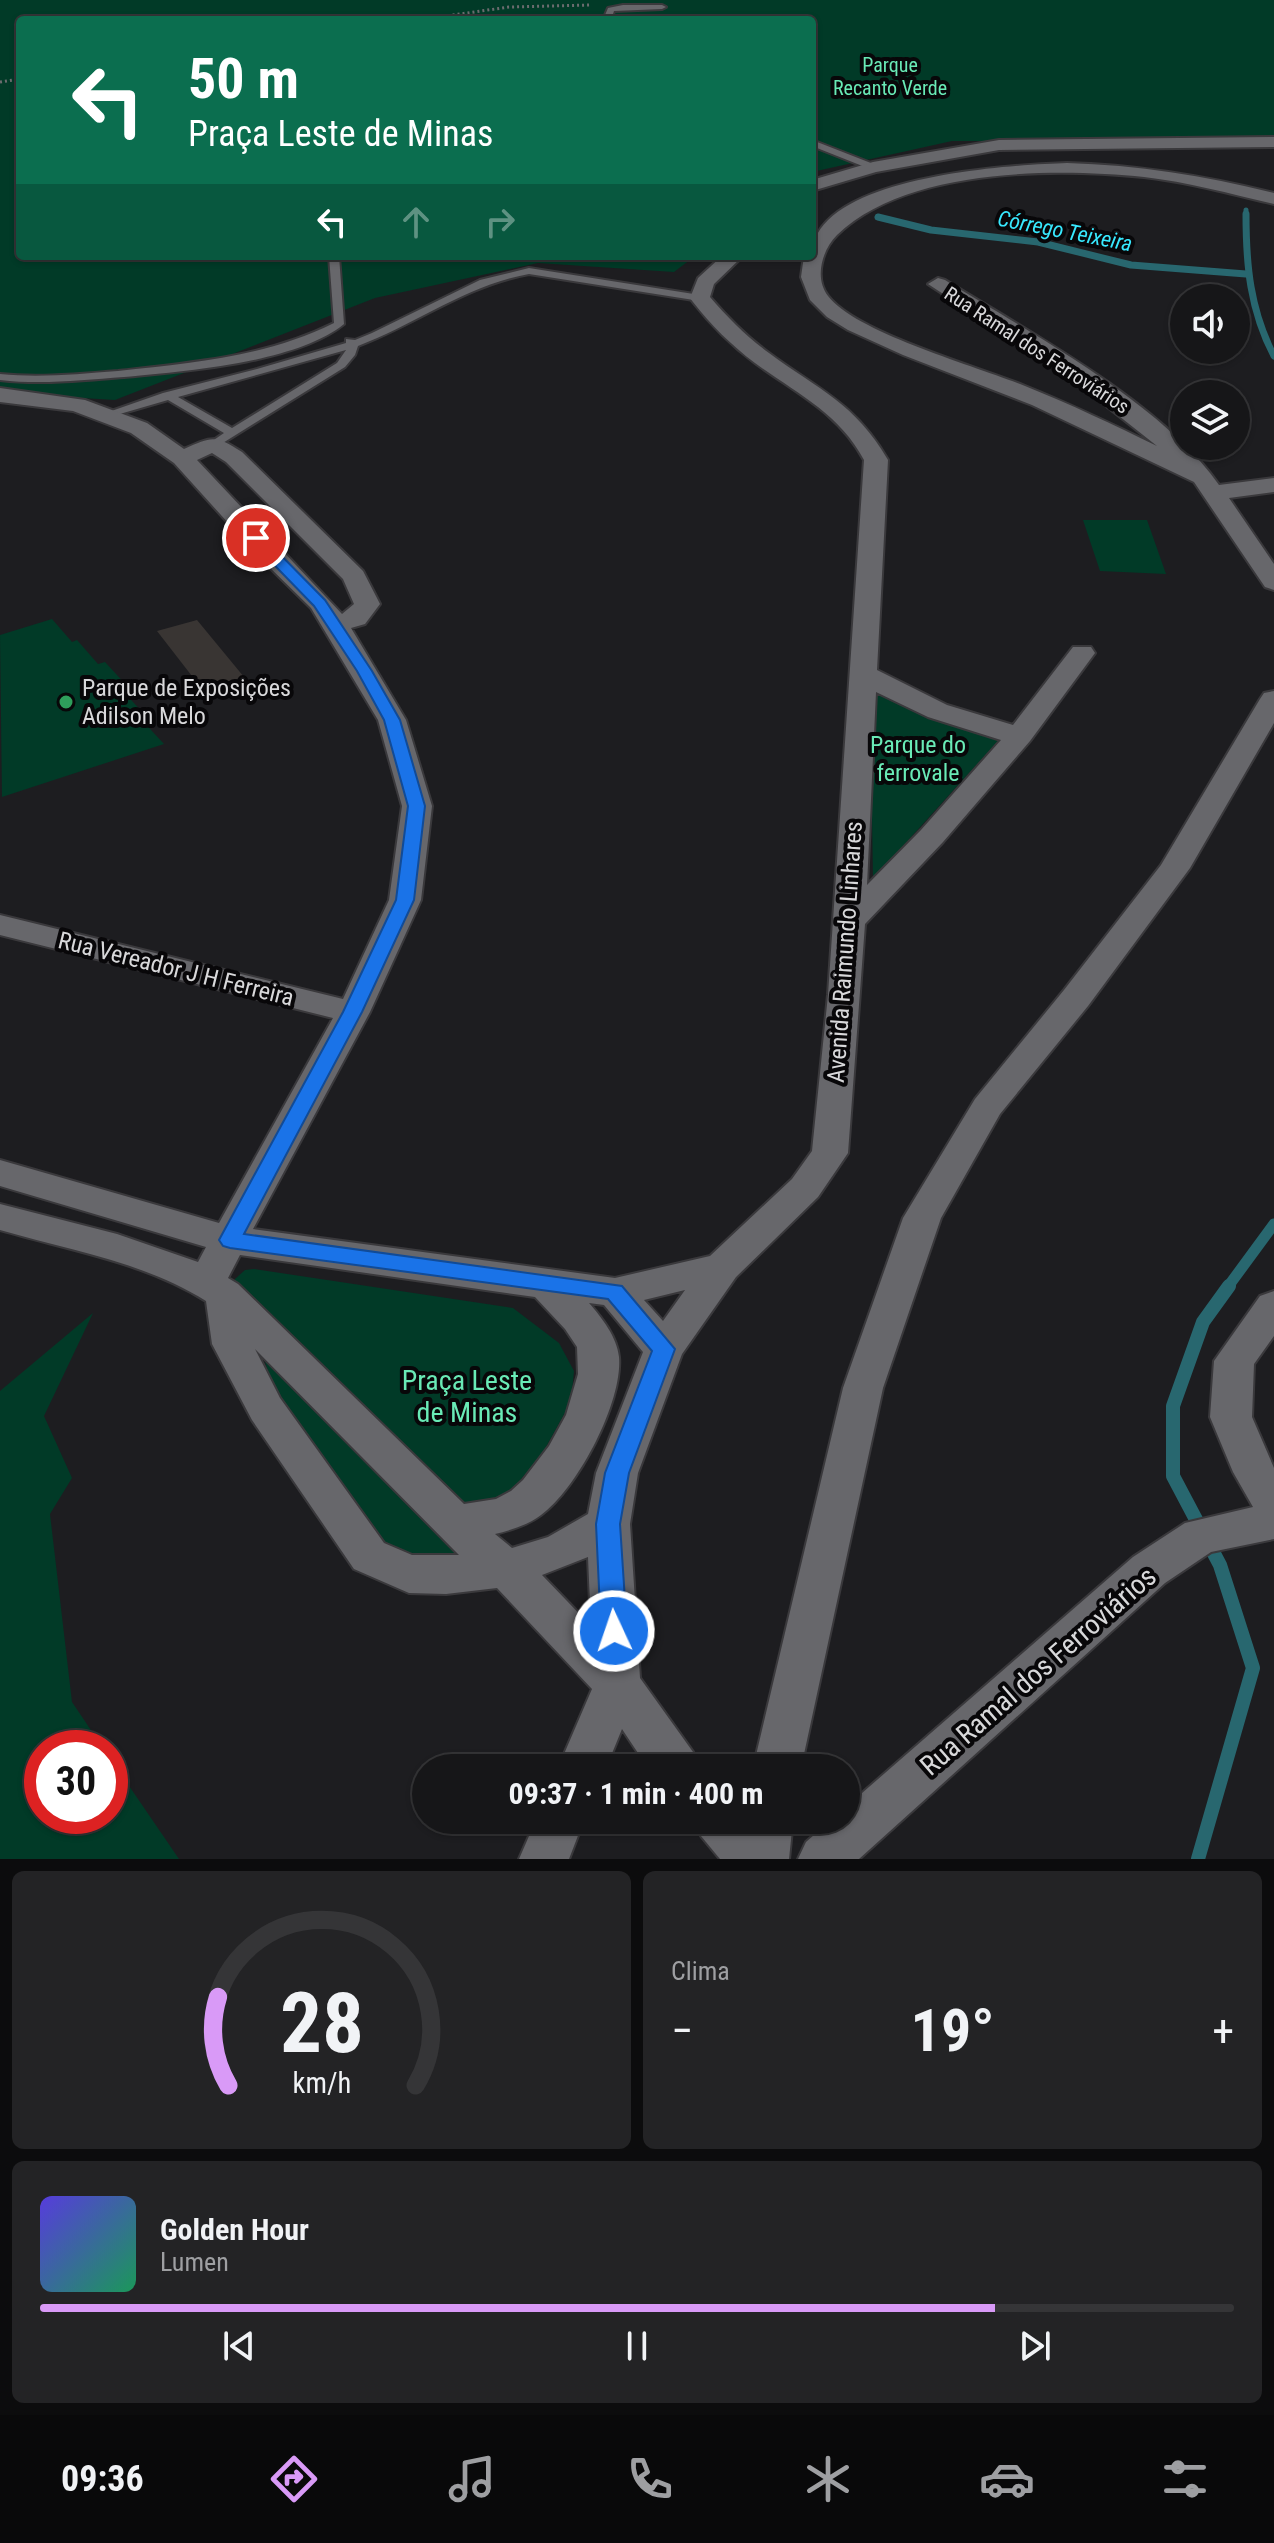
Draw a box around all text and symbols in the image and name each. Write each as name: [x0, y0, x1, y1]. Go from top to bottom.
text: 50 m: [188, 46, 299, 112]
icon: left: [56, 48, 160, 152]
park label: Parque Recanto Verde: [833, 53, 947, 100]
text: Praça Leste de Minas: [188, 113, 493, 155]
icon: left: [310, 200, 354, 244]
icon: ahead: [394, 200, 438, 244]
icon: right: [478, 200, 522, 244]
water label: Córrego Teixeira: [996, 206, 1134, 256]
street label: Rua Ramal dos Ferroviários: [940, 281, 1134, 419]
map controls: [1170, 284, 1250, 460]
button: sound: [1170, 284, 1250, 364]
button: layers: [1170, 380, 1250, 460]
pin: [222, 504, 290, 572]
icon: arrive: [234, 516, 278, 560]
place label: Parque de Exposições Adilson Melo: [82, 674, 291, 730]
marker: Parque de Exposições Adilson Melo: [57, 693, 75, 711]
park label: Parque do ferrovale: [870, 731, 966, 787]
street label: Avenida Raimundo Linhares: [822, 820, 868, 1084]
street label: Rua Vereador J H Ferreira: [55, 926, 297, 1012]
park label: Praça Leste de Minas: [402, 1364, 532, 1429]
street label: Rua Ramal dos Ferroviários: [913, 1560, 1163, 1782]
position arrow: [572, 1589, 656, 1673]
speed limit sign: 30: [24, 1730, 128, 1834]
text: 09:37 · 1 min · 400 m: [509, 1776, 763, 1811]
text: Clima: [671, 1956, 730, 1986]
text: 28: [279, 1975, 364, 2072]
text: 19°: [911, 1995, 995, 2066]
text: −: [671, 2005, 693, 2057]
text: +: [1212, 2005, 1234, 2057]
text: km/h: [292, 2066, 351, 2100]
text: Golden Hour: [160, 2212, 309, 2247]
text: Lumen: [160, 2247, 229, 2277]
icon: previous: [217, 2324, 261, 2368]
icon: pause: [615, 2324, 659, 2368]
icon: next: [1013, 2324, 1057, 2368]
icon: directions: [266, 2451, 322, 2507]
icon: music: [444, 2451, 500, 2507]
icon: phone: [622, 2451, 678, 2507]
icon: climate: [800, 2451, 856, 2507]
icon: car: [979, 2451, 1035, 2507]
icon: filters: [1157, 2451, 1213, 2507]
text: 09:36: [61, 2458, 144, 2500]

